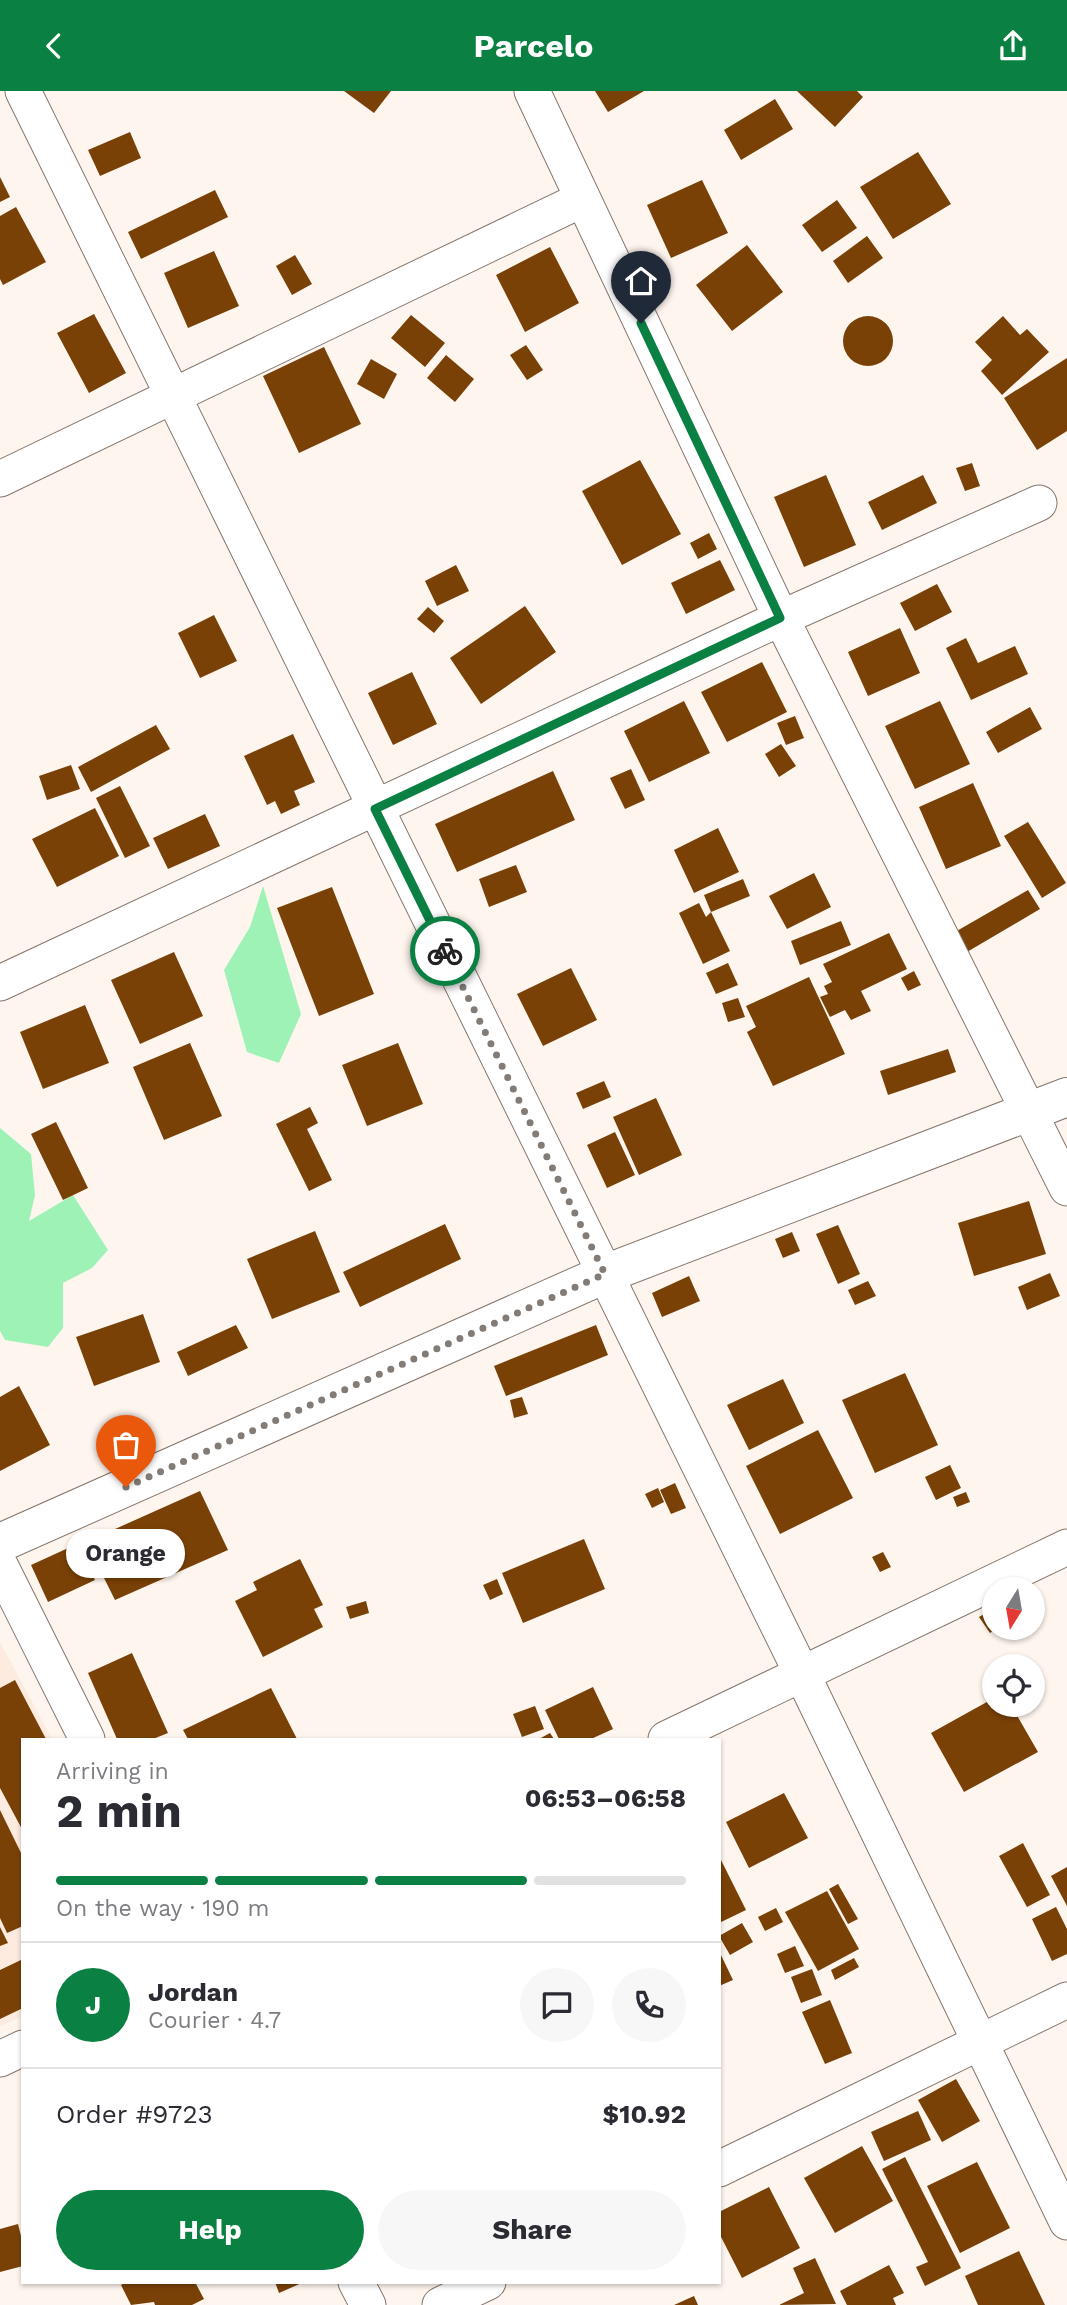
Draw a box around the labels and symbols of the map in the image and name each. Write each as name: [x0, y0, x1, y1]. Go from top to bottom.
pin: [611, 251, 671, 323]
courier: [410, 916, 480, 986]
pin: [96, 1415, 156, 1487]
callout: Orange: [66, 1529, 186, 1578]
north arrow: [982, 1577, 1045, 1640]

